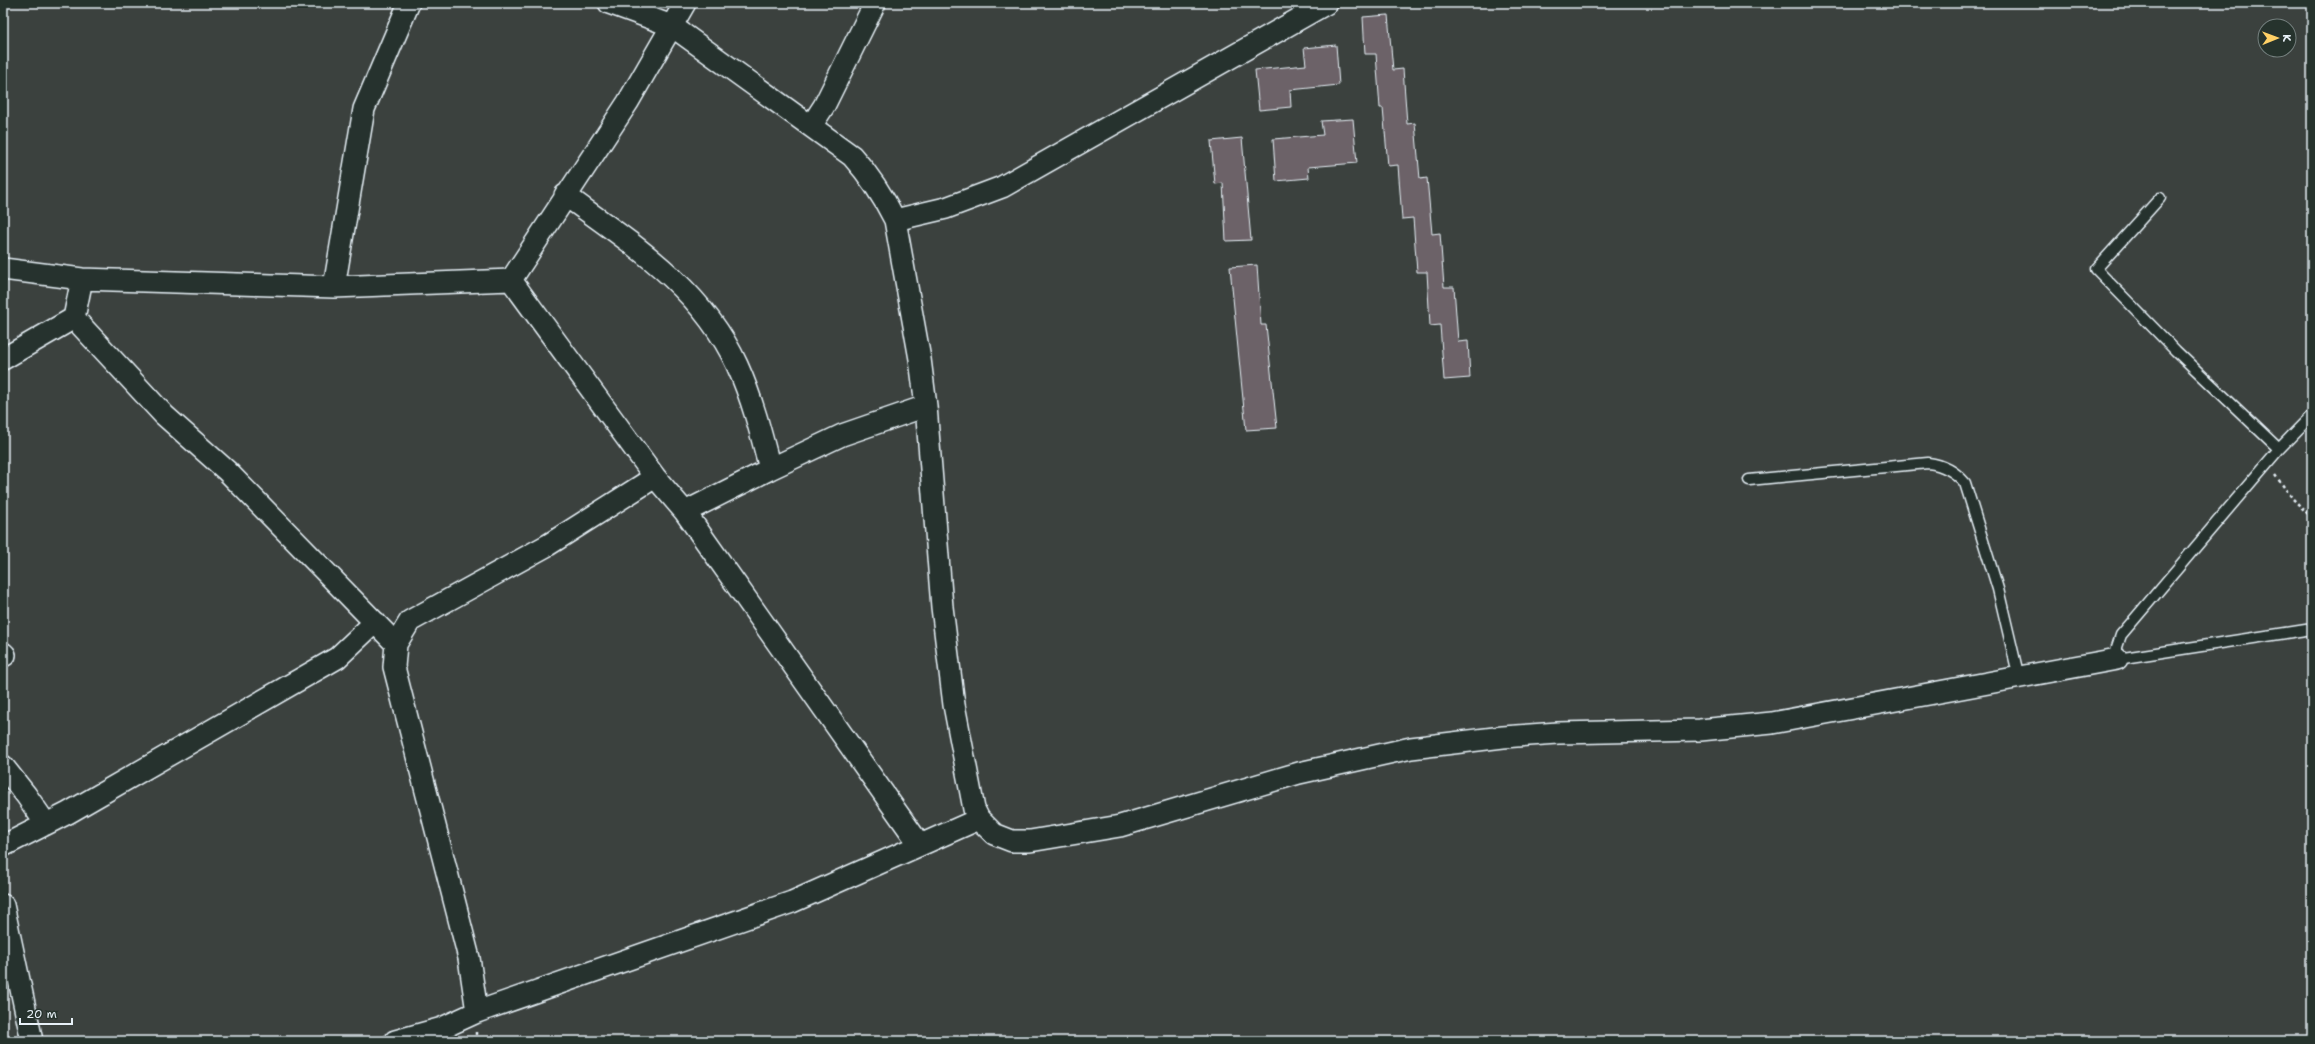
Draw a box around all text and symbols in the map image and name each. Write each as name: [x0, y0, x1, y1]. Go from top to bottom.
north arrow: [2257, 18, 2297, 58]
text: K: [2279, 34, 2294, 42]
scale bar: [20, 1000, 72, 1026]
text: 20 m: [26, 1006, 57, 1022]

